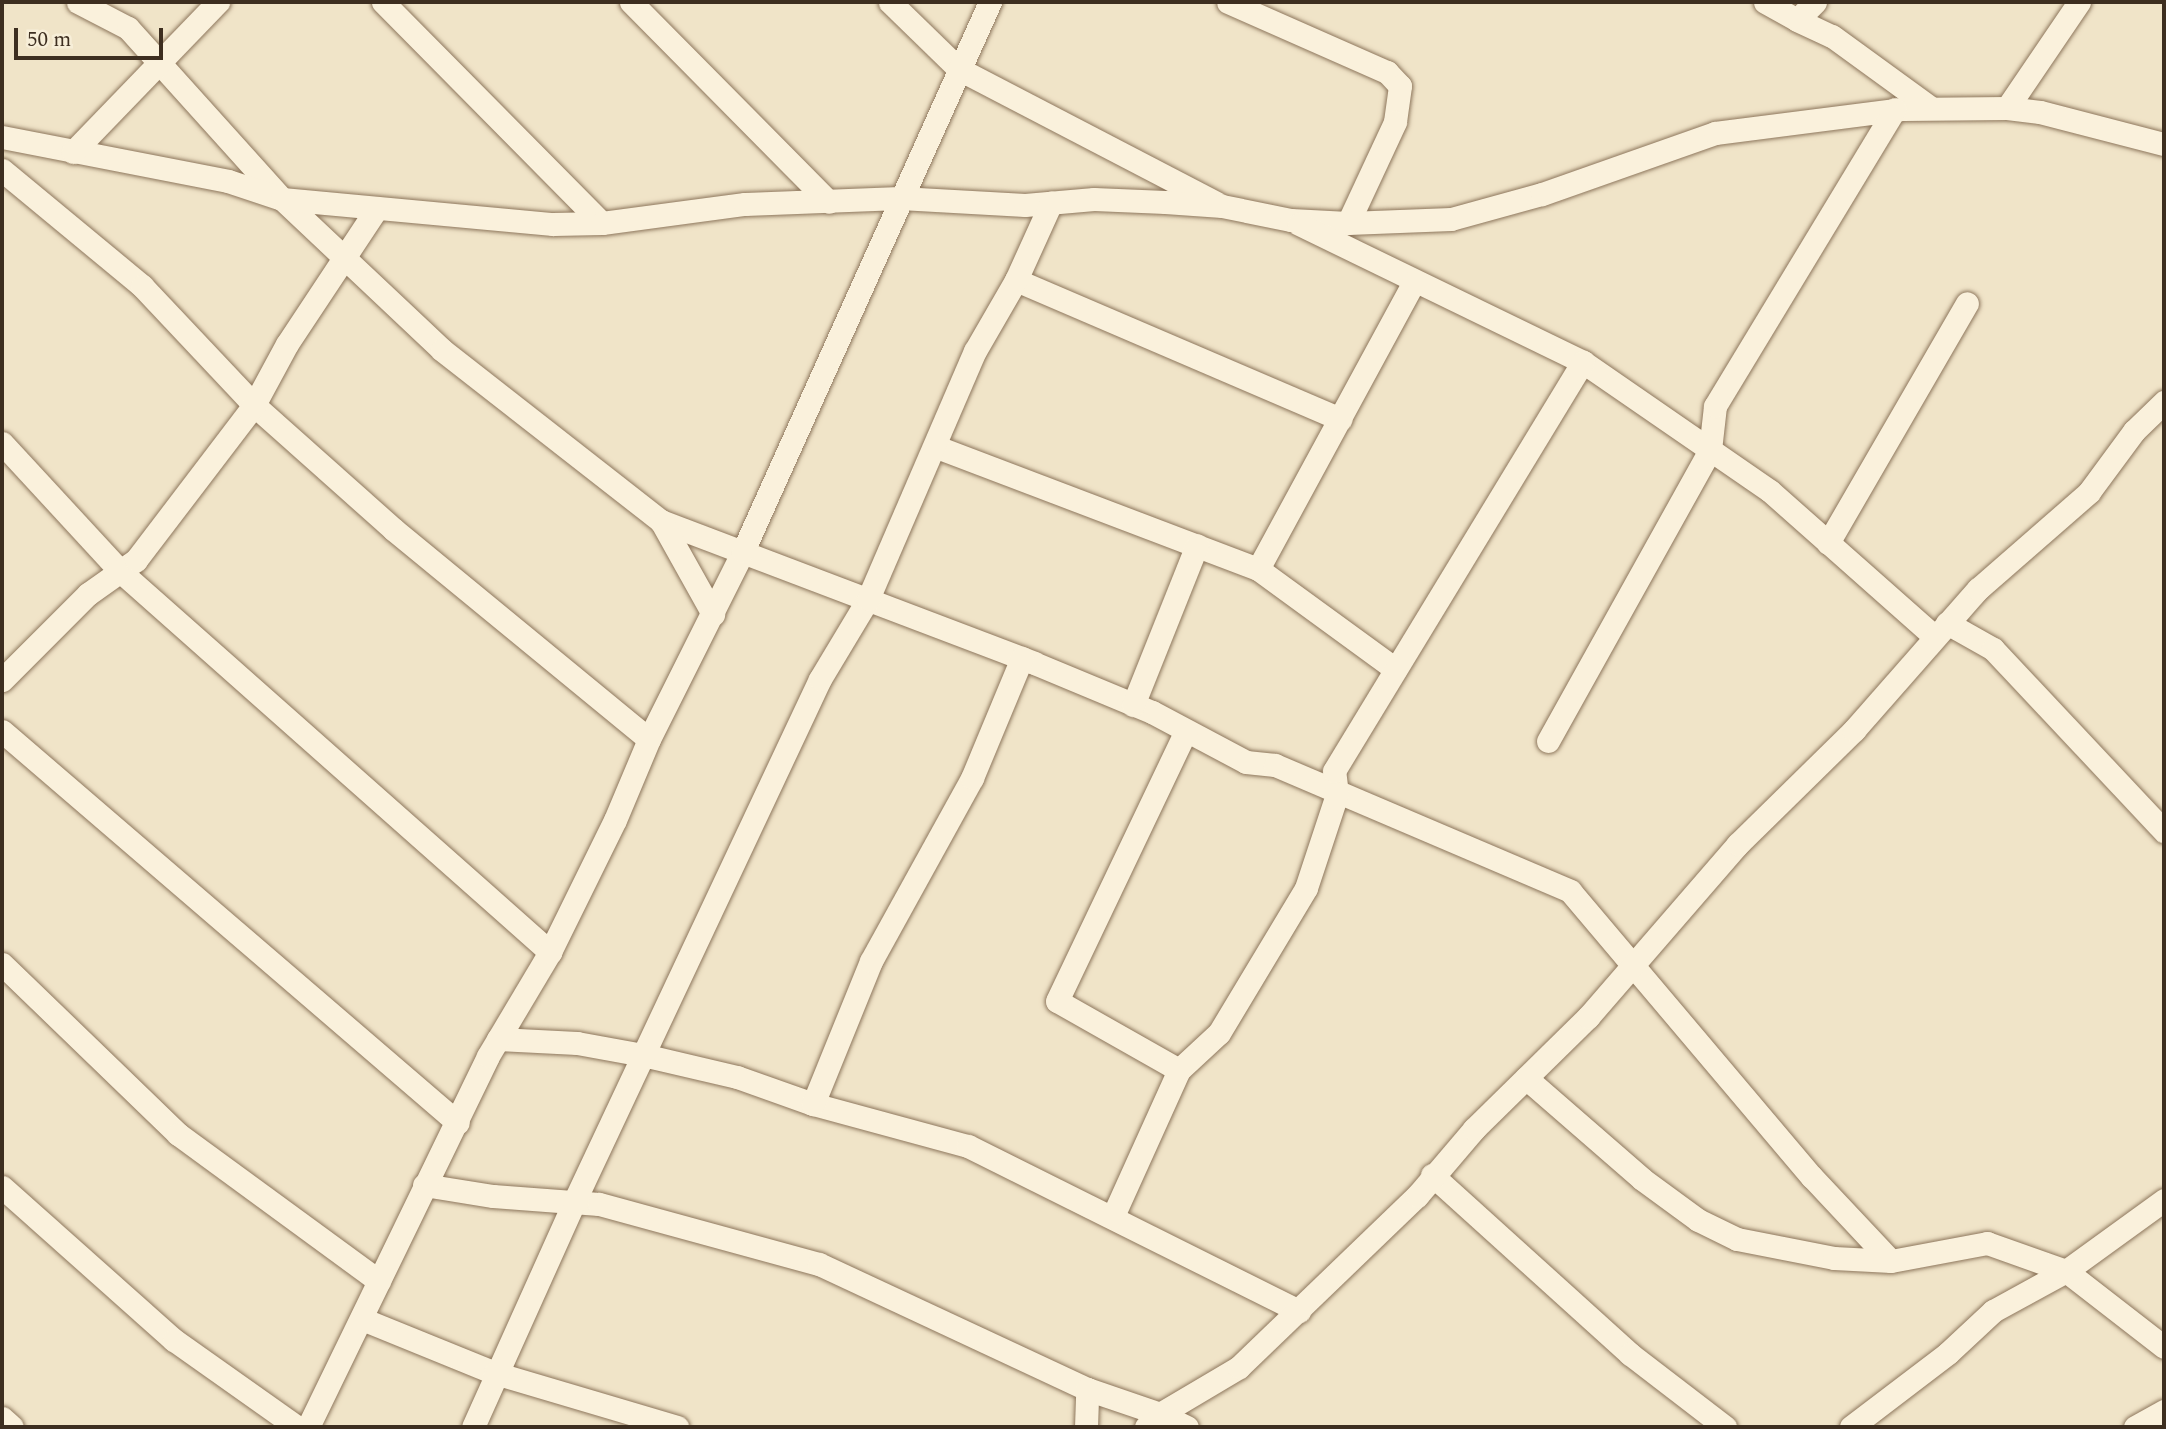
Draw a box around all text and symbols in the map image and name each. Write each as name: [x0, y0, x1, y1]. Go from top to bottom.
scale bar: [18, 14, 166, 58]
text: 50 m: [27, 24, 71, 56]

